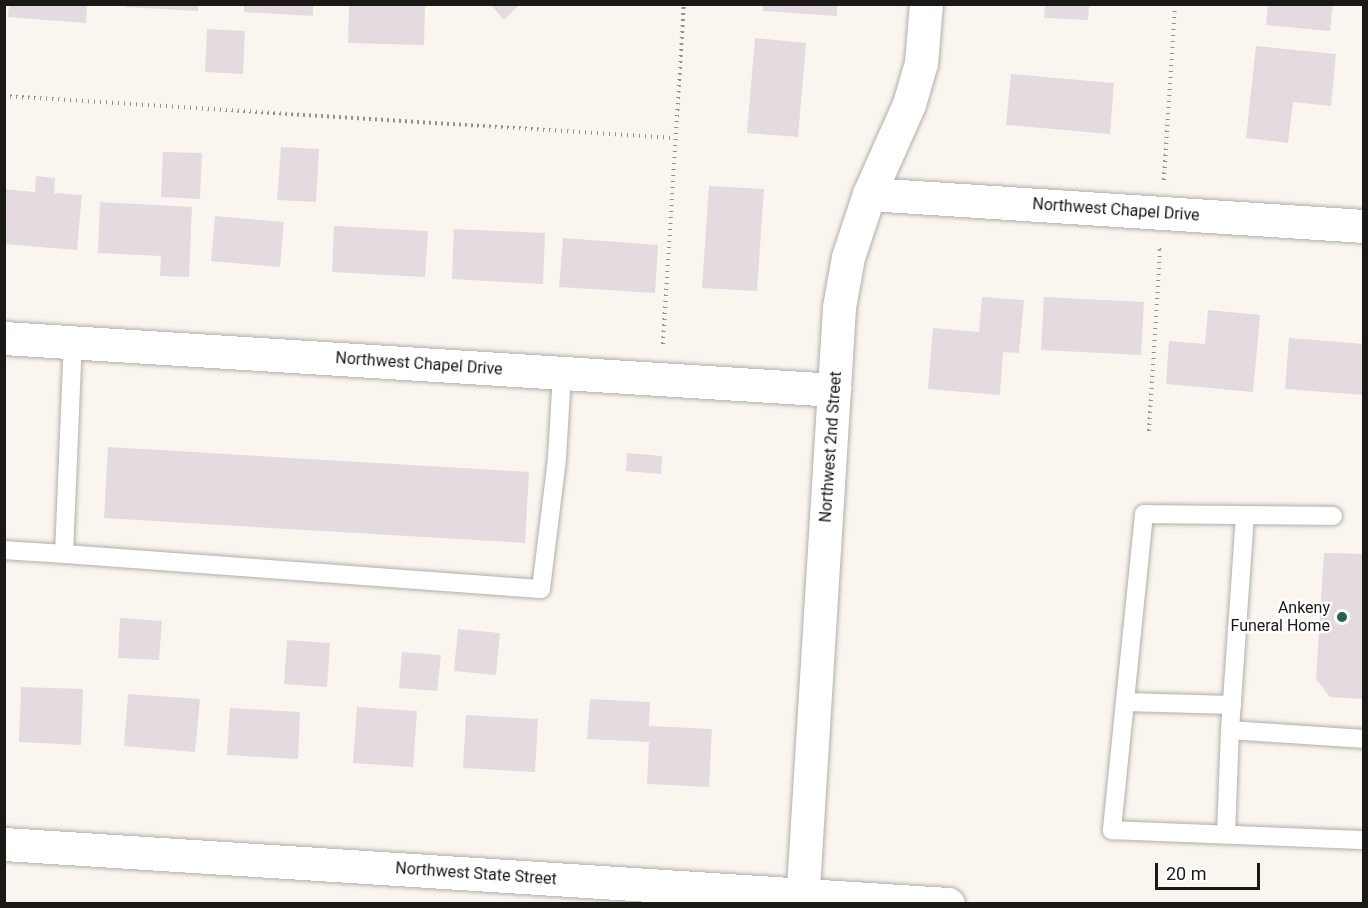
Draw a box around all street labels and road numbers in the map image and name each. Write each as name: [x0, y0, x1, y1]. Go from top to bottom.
street label: Northwest Chapel Drive: [1032, 195, 1200, 225]
street label: Northwest Chapel Drive: [335, 349, 503, 379]
street label: Northwest 2nd Street: [816, 371, 846, 523]
street label: Northwest State Street: [395, 859, 557, 889]

